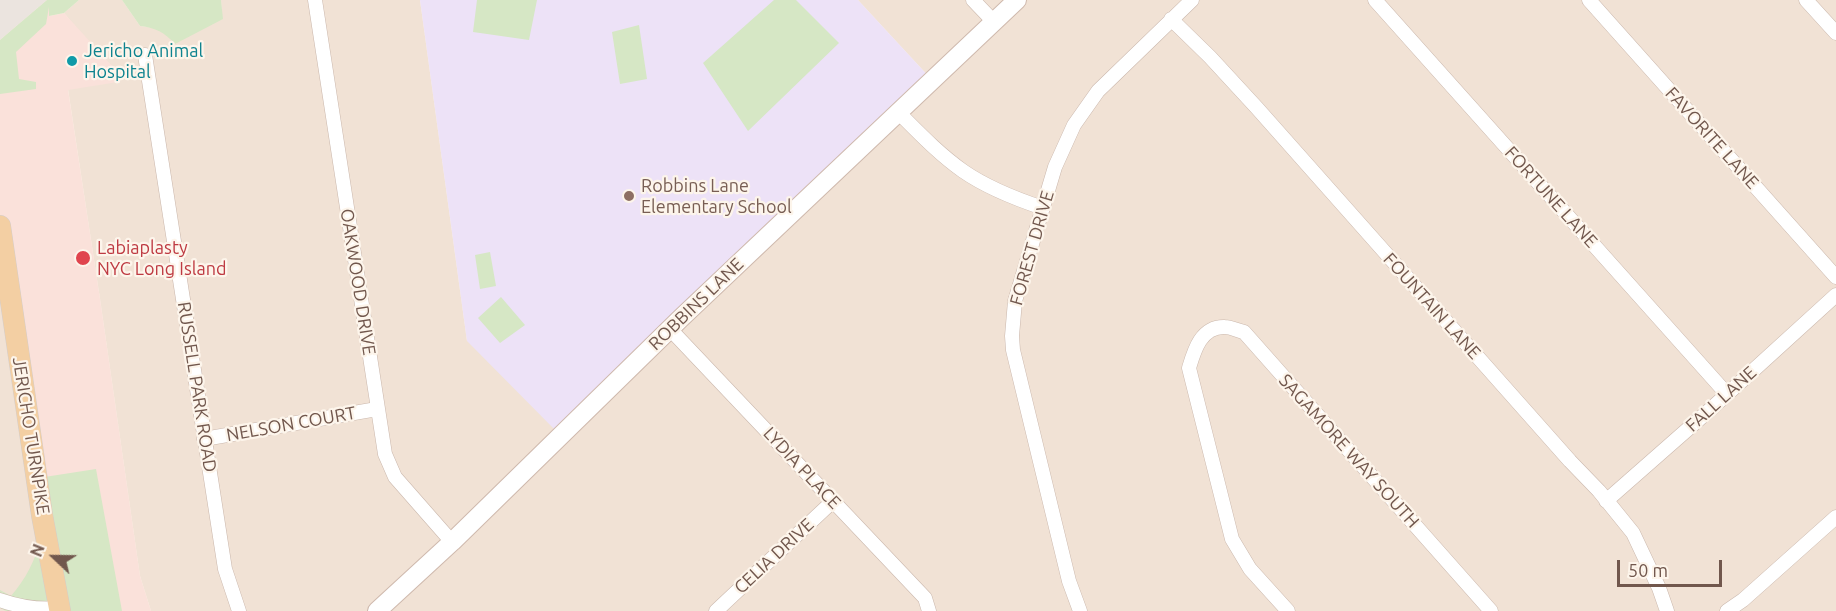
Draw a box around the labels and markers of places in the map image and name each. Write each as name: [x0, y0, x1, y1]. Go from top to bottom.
place label: Jericho Animal Hospital: [84, 40, 203, 82]
marker: Jericho Animal Hospital: [65, 54, 79, 68]
place label: Robbins Lane Elementary School: [641, 175, 792, 218]
marker: Robbins Lane Elementary School: [622, 189, 636, 203]
place label: Labiaplasty NYC Long Island: [97, 237, 227, 280]
marker: Labiaplasty NYC Long Island: [74, 249, 92, 267]

